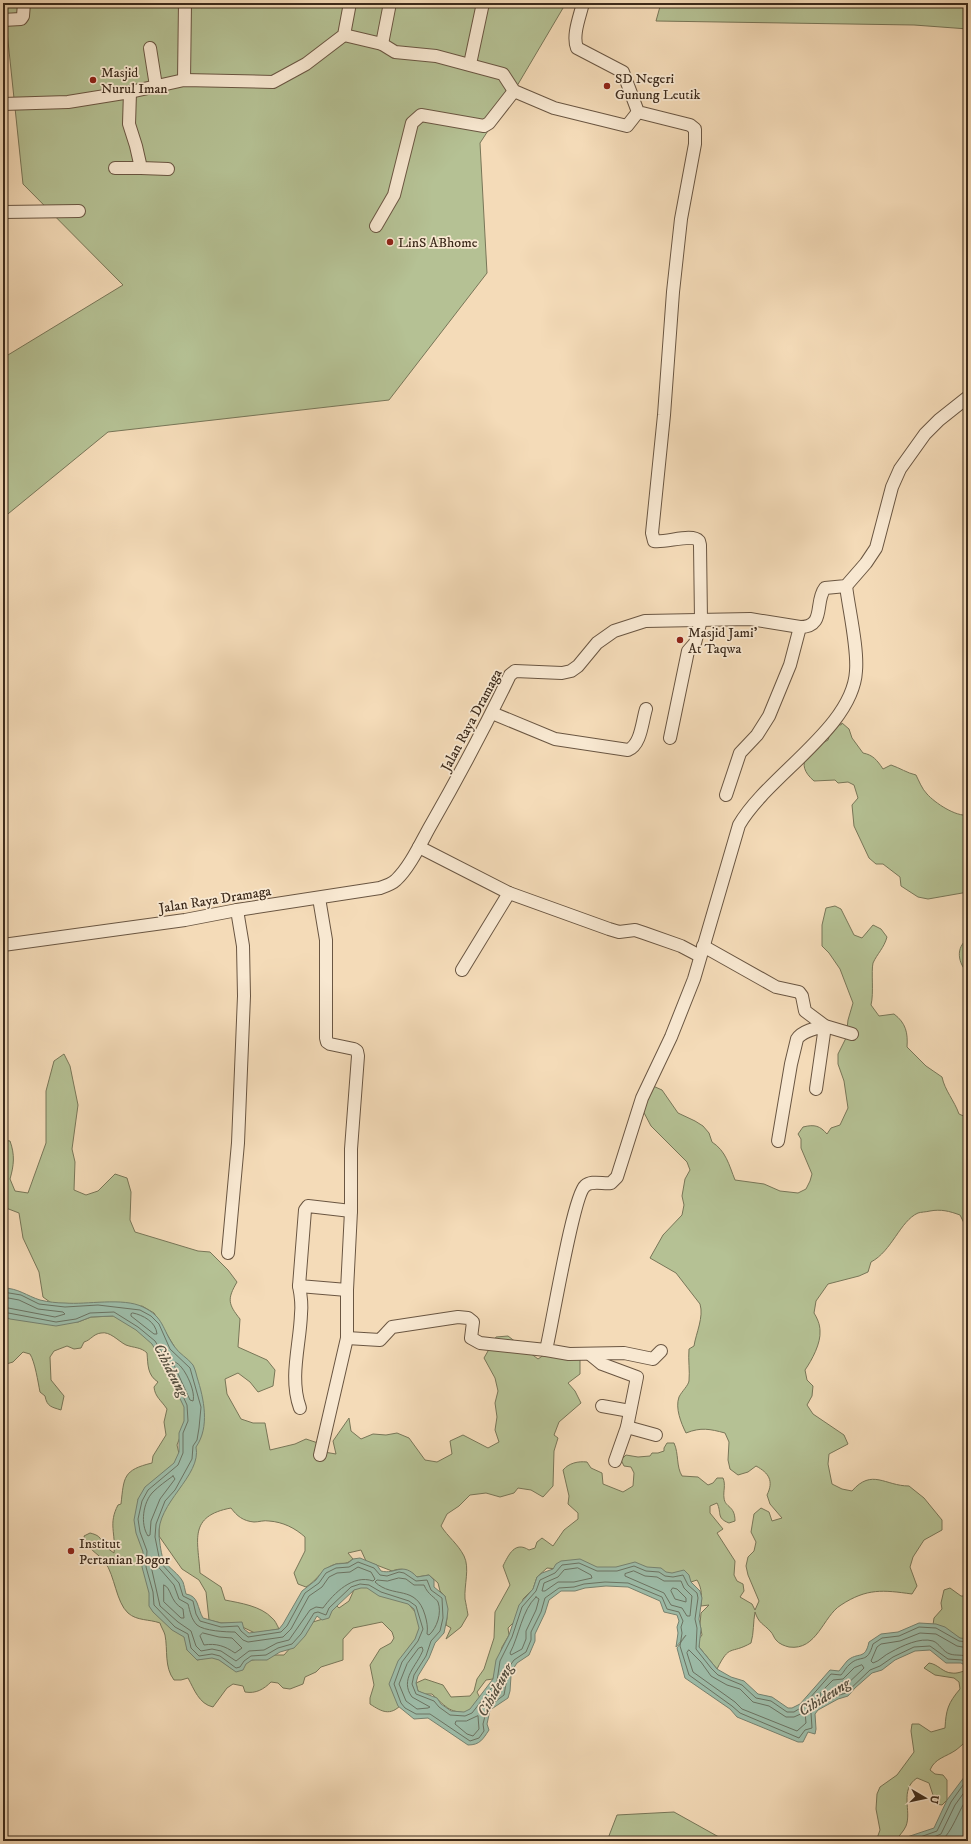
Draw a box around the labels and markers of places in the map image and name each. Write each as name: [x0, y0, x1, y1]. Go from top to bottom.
place label: Masjid Nurul Iman: [101, 64, 168, 98]
place label: SD Negeri Gunung Leutik: [615, 70, 700, 104]
marker: Masjid Nurul Iman: [88, 75, 98, 85]
marker: SD Negeri Gunung Leutik: [602, 81, 612, 91]
place label: LinS ABhome: [398, 234, 478, 252]
marker: LinS ABhome: [385, 237, 395, 247]
place label: Masjid Jami' At Taqwa: [688, 624, 758, 658]
marker: Masjid Jami' At Taqwa: [675, 635, 685, 645]
place label: Institut Pertanian Bogor: [79, 1535, 171, 1569]
marker: Institut Pertanian Bogor: [66, 1546, 76, 1556]

